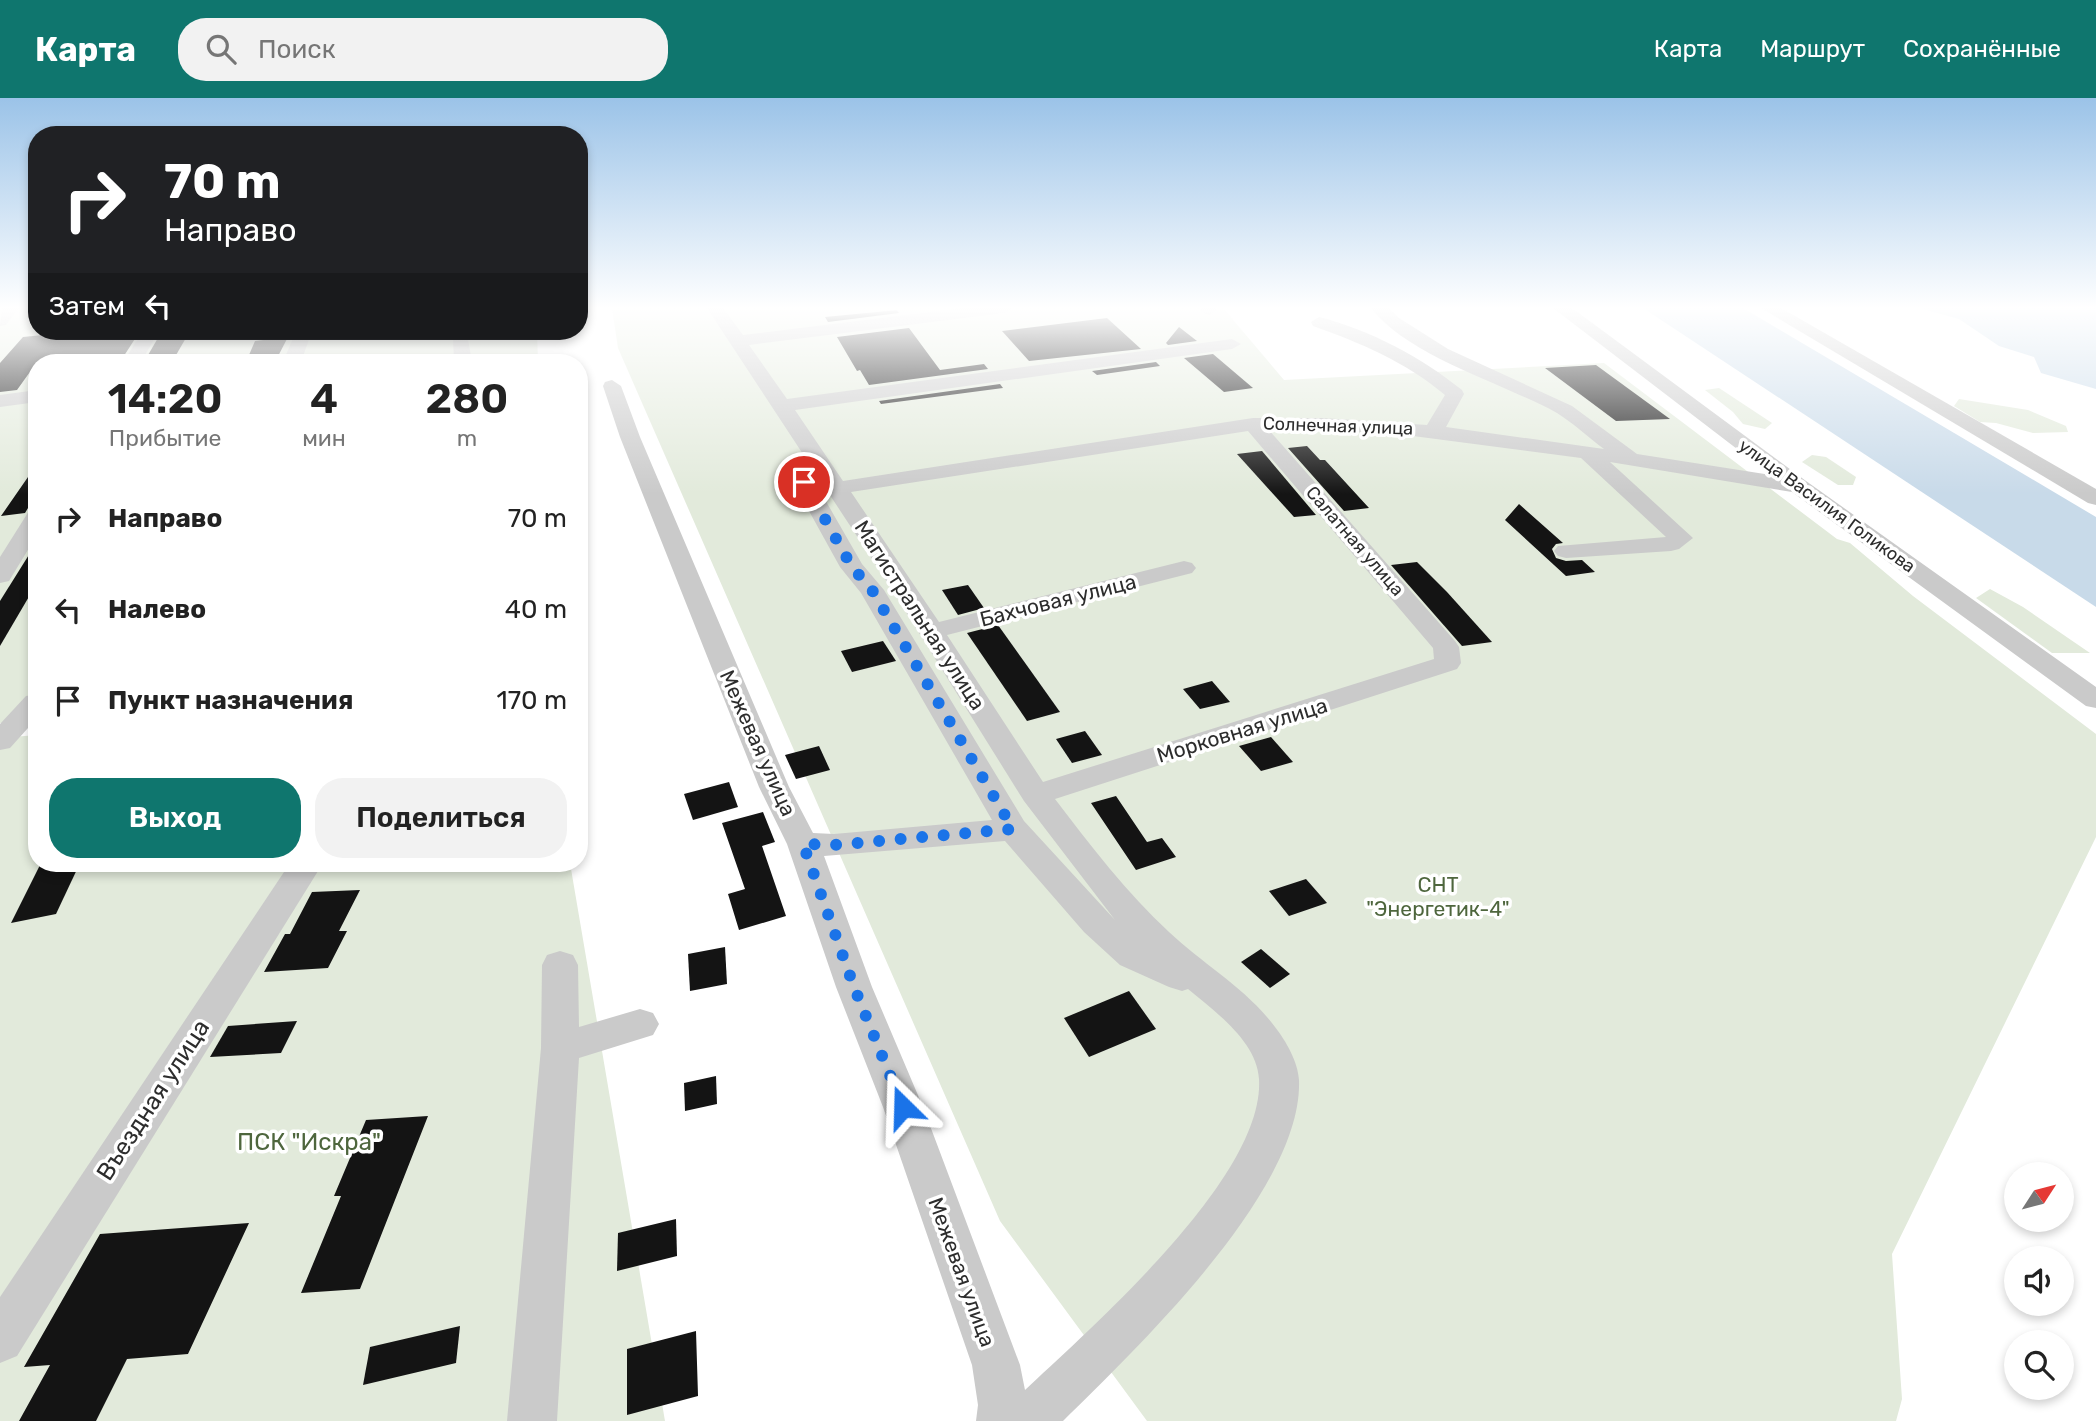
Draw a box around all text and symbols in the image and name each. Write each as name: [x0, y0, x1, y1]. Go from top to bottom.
search box: [178, 18, 668, 81]
text: Карта: [35, 30, 136, 69]
icon: search: [202, 30, 240, 68]
text: Поиск: [258, 34, 336, 65]
text: Карта: [1654, 35, 1722, 63]
text: Маршрут: [1760, 35, 1865, 63]
text: Сохранённые: [1903, 35, 2061, 63]
text: 70 m: [164, 152, 281, 210]
icon: right: [49, 154, 140, 245]
text: Направо: [164, 211, 297, 249]
icon: left: [139, 287, 177, 325]
text: Затем: [49, 291, 125, 322]
text: 14:20: [108, 374, 222, 424]
text: 4: [310, 374, 338, 424]
text: 280: [426, 374, 508, 424]
street label: Солнечная улица: [1262, 412, 1414, 440]
text: Прибытие: [109, 424, 221, 452]
text: мин: [302, 424, 346, 452]
text: m: [457, 424, 477, 452]
street label: улица Василия Голикова: [1734, 435, 1920, 577]
pin: [774, 452, 834, 512]
icon: arrive: [785, 463, 823, 501]
street label: Салатная улица: [1301, 482, 1409, 600]
icon: right: [49, 500, 87, 538]
text: Направо: [108, 503, 222, 534]
text: 70 m: [508, 503, 567, 534]
street label: Магистральная улица: [849, 516, 991, 714]
street label: Бахчовая улица: [977, 568, 1139, 632]
icon: left: [49, 591, 87, 629]
text: Налево: [108, 594, 206, 625]
text: 40 m: [505, 594, 567, 625]
street label: Межевая улица: [715, 666, 801, 820]
icon: arrive: [49, 682, 87, 720]
text: Пункт назначения: [108, 685, 353, 716]
text: 170 m: [497, 685, 567, 716]
street label: Морковная улица: [1154, 692, 1330, 768]
button: Выход: [49, 778, 301, 858]
button: Поделиться: [315, 778, 567, 858]
park label: СНТ "Энергетик-4": [1366, 872, 1510, 921]
street label: Въездная улица: [91, 1014, 215, 1186]
position arrow: [866, 1070, 940, 1144]
park label: ПСК "Искра": [237, 1128, 381, 1156]
north arrow: [2004, 1162, 2074, 1232]
map controls: [2004, 1162, 2074, 1400]
street label: Межевая улица: [923, 1194, 1001, 1350]
button: sound: [2004, 1246, 2074, 1316]
button: search: [2004, 1330, 2074, 1400]

